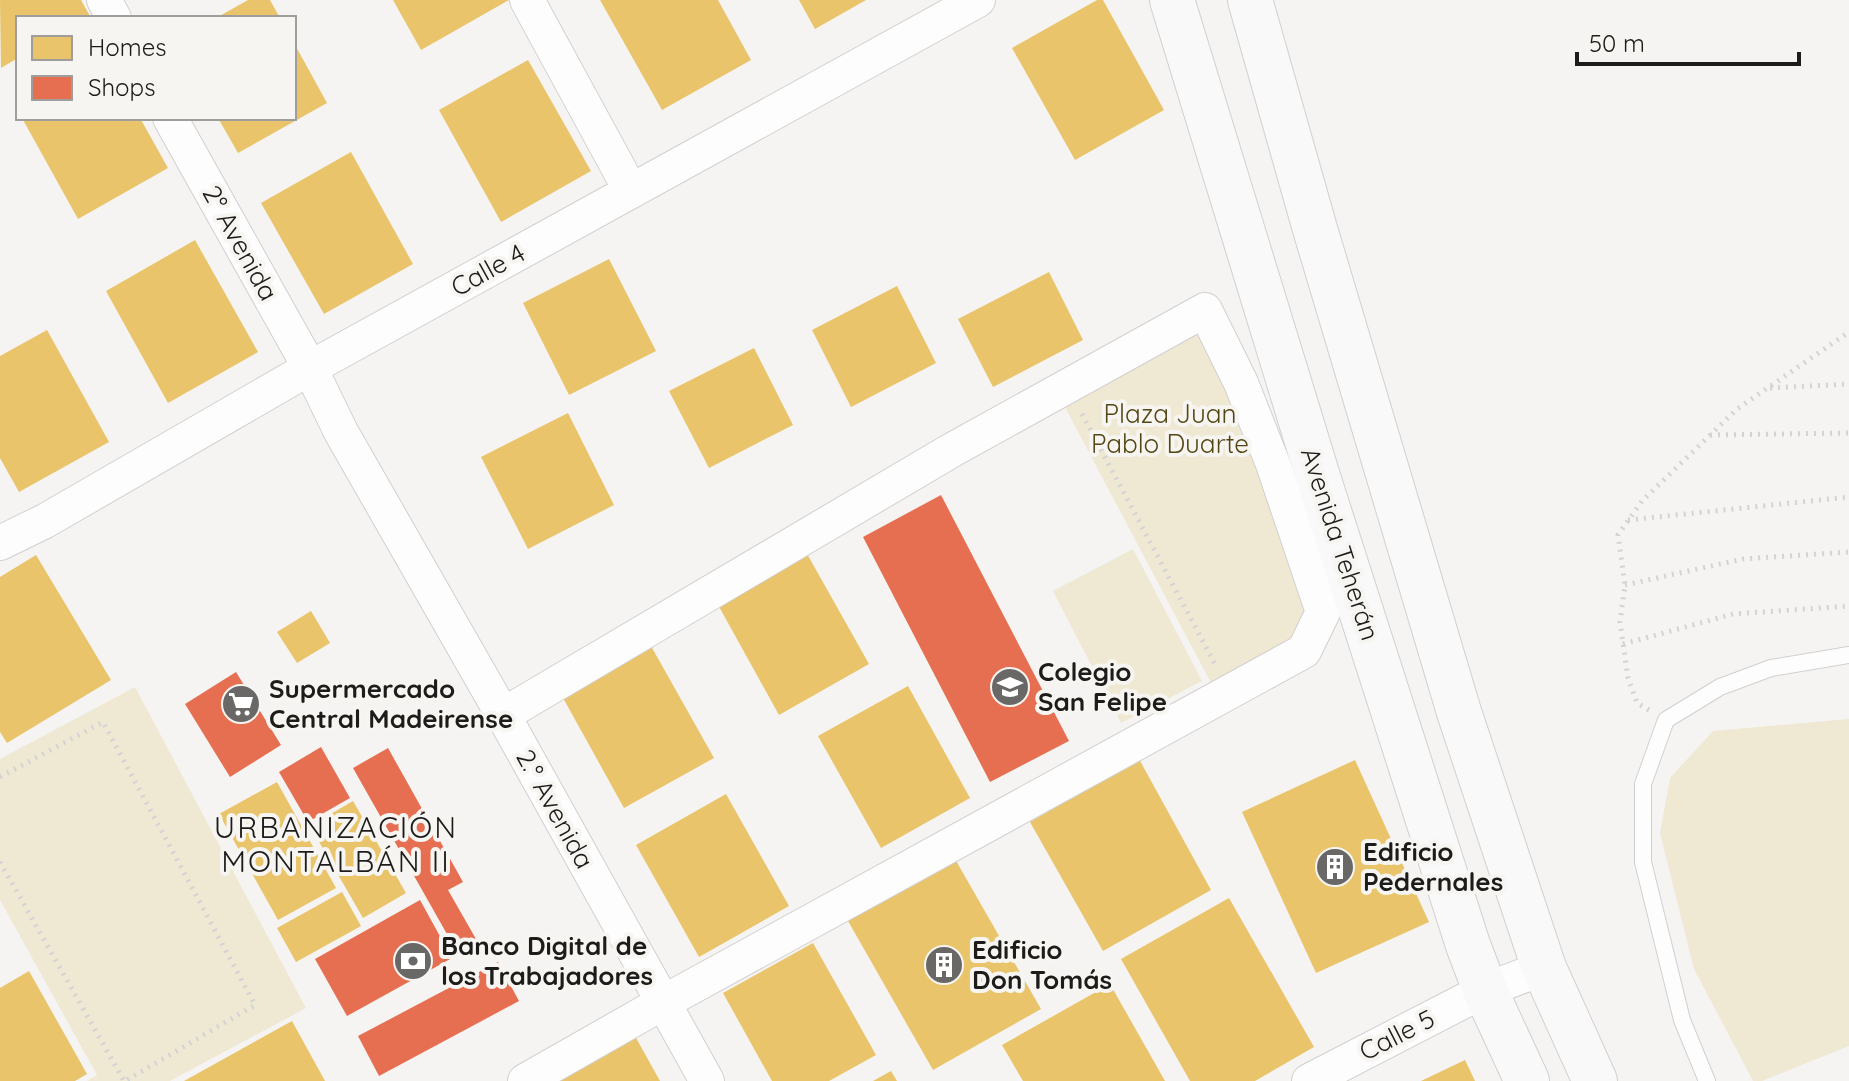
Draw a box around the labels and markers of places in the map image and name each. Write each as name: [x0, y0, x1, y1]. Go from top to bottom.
place label: Colegio San Felipe: [1038, 655, 1167, 718]
school or university icon: Colegio San Felipe: [989, 666, 1031, 708]
place label: Supermercado Central Madeirense: [269, 672, 513, 735]
supermarket icon: Supermercado Central Madeirense: [220, 683, 262, 725]
place label: Edificio Pedernales: [1363, 835, 1503, 898]
building icon: Edificio Pedernales: [1314, 846, 1356, 888]
place label: Banco Digital de los Trabajadores: [441, 929, 653, 992]
place label: Edificio Don Tomás: [972, 933, 1112, 996]
bank icon: Banco Digital de los Trabajadores: [392, 940, 434, 982]
building icon: Edificio Don Tomás: [923, 944, 965, 986]

